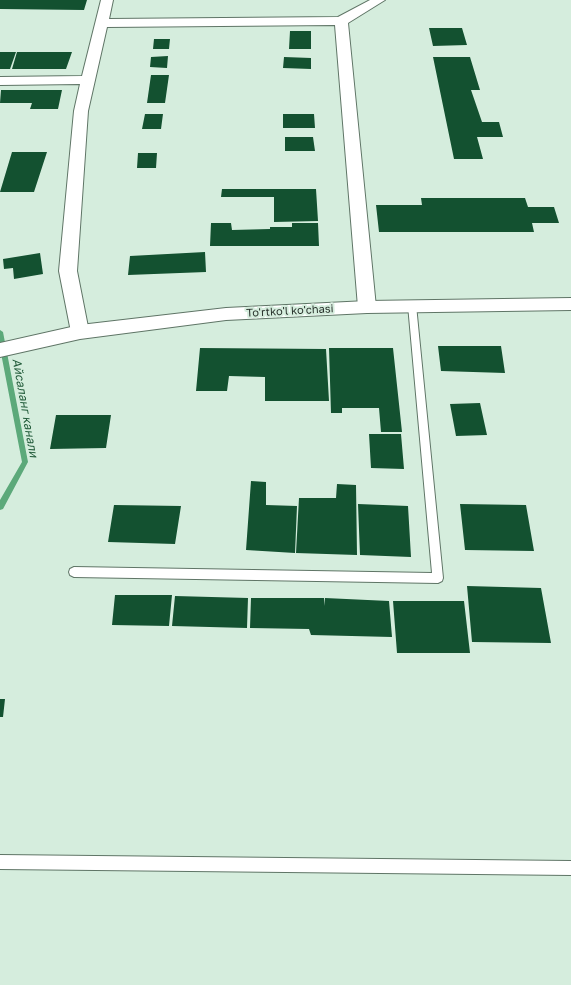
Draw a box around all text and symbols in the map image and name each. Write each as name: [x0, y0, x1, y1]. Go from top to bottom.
street label: To'rtko'l ko'chasi: [246, 302, 334, 320]
water label: Айсаланг канали: [9, 357, 41, 459]

